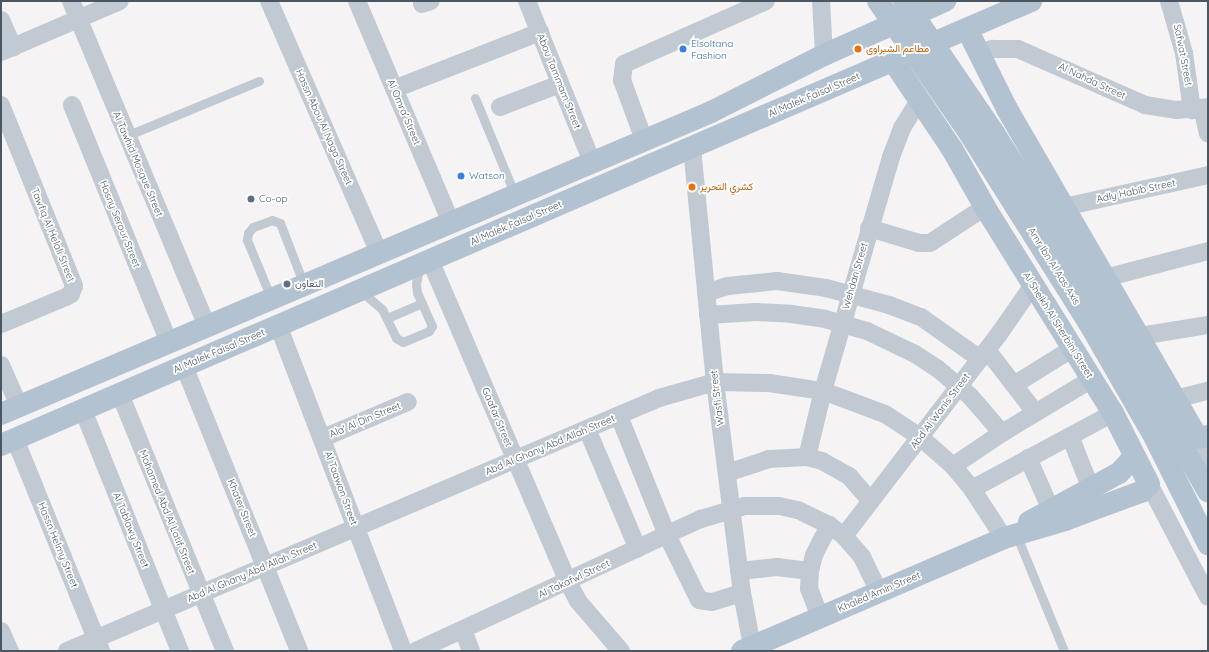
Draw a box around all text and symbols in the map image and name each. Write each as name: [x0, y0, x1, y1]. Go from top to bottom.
street label: Safwat Street: [1171, 23, 1195, 87]
street label: Abou Tammam Street: [534, 32, 584, 130]
place label: Elsoltana Fashion: [691, 37, 733, 60]
place label: مطاعم الشبراوى: [866, 43, 929, 55]
marker: Elsoltana Fashion: [678, 44, 688, 54]
marker: مطاعم الشبراوى: [853, 44, 863, 54]
street label: Al Nahda Street: [1057, 60, 1127, 102]
street label: Hassn Abou Al Naga Street: [293, 67, 355, 187]
street label: Al Malek Faisal Street: [766, 70, 862, 120]
street label: Al Omra' Street: [385, 77, 423, 147]
street label: Al Tawhid Mosque Street: [110, 110, 166, 218]
place label: Watson: [469, 170, 505, 182]
marker: Watson: [456, 171, 466, 181]
street label: Adly Habib Street: [1095, 177, 1177, 205]
street label: Hosny Serour Street: [97, 179, 143, 269]
place label: كشري التحرير: [700, 181, 753, 193]
marker: كشري التحرير: [687, 182, 697, 192]
street label: Tawfiq Al Helali Street: [29, 186, 77, 284]
place label: Co-op: [259, 193, 288, 205]
marker: Co-op: [246, 194, 256, 204]
street label: Al Malek Faisal Street: [468, 198, 564, 248]
street label: Amr Ibn Al Aas Axis: [1025, 225, 1083, 307]
street label: Wehdan Street: [840, 241, 870, 311]
street label: Al Sheikh Al Sherbini Street: [1020, 270, 1096, 380]
place label: التعاون: [295, 278, 323, 290]
marker: التعاون: [282, 279, 292, 289]
street label: Al Malek Faisal Street: [171, 326, 267, 376]
street label: Wasfi Street: [708, 369, 726, 427]
street label: Abd Al Wanis Street: [908, 371, 972, 451]
street label: Gaafar Street: [479, 386, 515, 448]
street label: Ala' Al Din Street: [328, 400, 402, 440]
street label: Abd Al Ghany Abd Allah Street: [483, 412, 617, 478]
street label: Mohamed Abd Al Latif Street: [137, 448, 197, 576]
street label: Al Taawon Street: [322, 449, 360, 527]
street label: Khater Street: [225, 477, 259, 539]
street label: Al Tablawy Street: [110, 491, 152, 569]
street label: Hassn Helmy Street: [35, 501, 81, 589]
street label: Abd Al Ghany Abd Allah Street: [185, 539, 319, 605]
street label: Al Takafwl Street: [536, 557, 612, 601]
street label: Khaled Amin Street: [836, 569, 922, 615]

